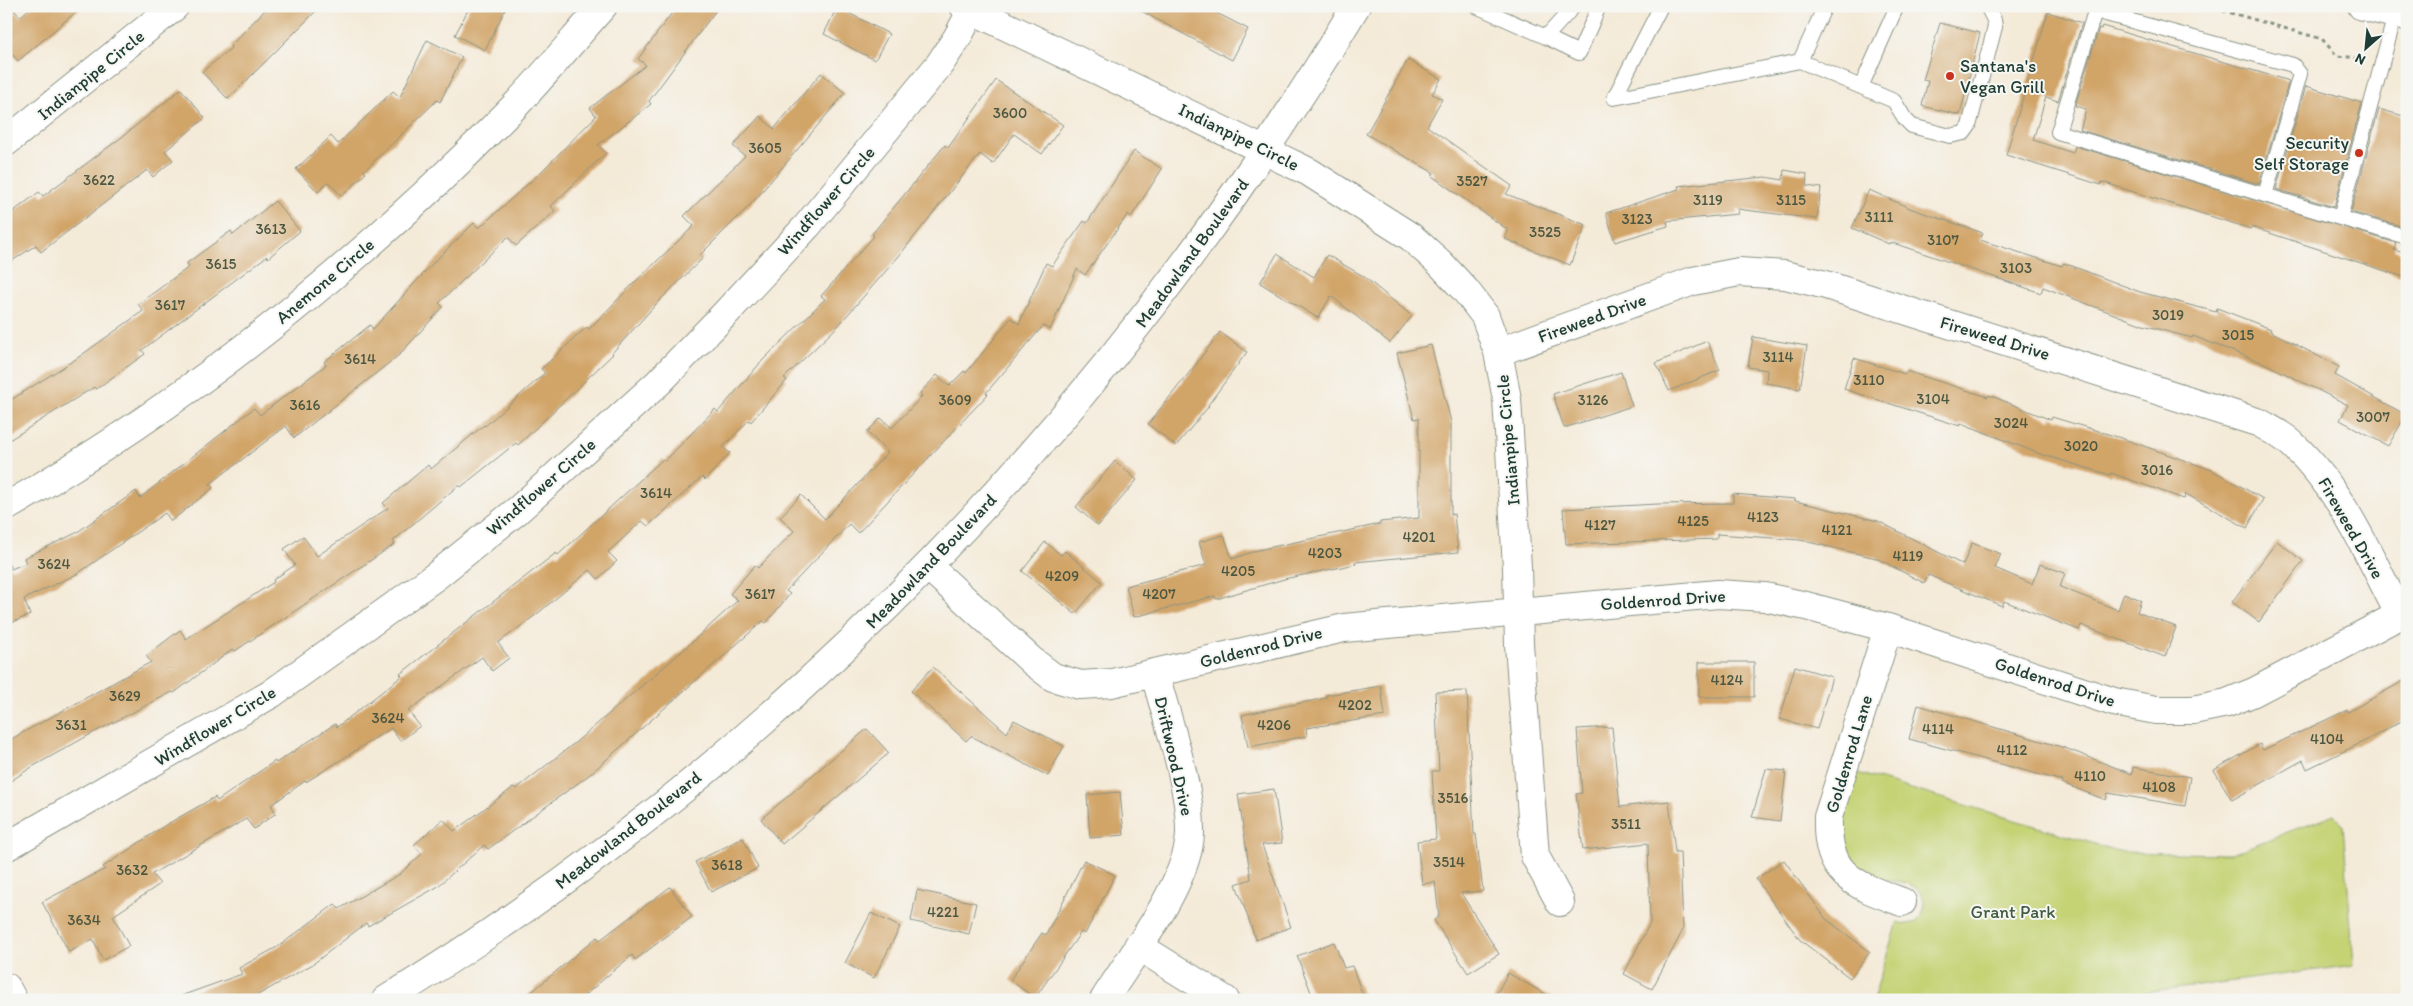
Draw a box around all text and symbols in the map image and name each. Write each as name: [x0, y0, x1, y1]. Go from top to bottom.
north arrow: [2340, 22, 2390, 72]
street label: Indianpipe Circle: [33, 25, 149, 125]
text: N: [2352, 49, 2368, 69]
place label: Santana's Vegan Grill: [1960, 55, 2045, 98]
marker: Santana's Vegan Grill: [1944, 70, 1956, 82]
street label: Indianpipe Circle: [1175, 98, 1303, 176]
house number: 3600: [993, 104, 1027, 122]
place label: Security Self Storage: [2254, 132, 2350, 175]
house number: 3605: [748, 139, 782, 157]
street label: Windflower Circle: [772, 142, 880, 260]
marker: Security Self Storage: [2353, 147, 2365, 159]
house number: 3622: [83, 171, 115, 189]
house number: 3527: [1456, 172, 1488, 190]
street label: Meadowland Boulevard: [1130, 174, 1254, 332]
house number: 3119: [1693, 191, 1723, 209]
house number: 3115: [1776, 191, 1806, 209]
house number: 3111: [1864, 208, 1894, 226]
house number: 3123: [1621, 210, 1653, 228]
house number: 3613: [255, 220, 287, 238]
house number: 3525: [1529, 223, 1561, 241]
house number: 3107: [1927, 231, 1959, 249]
street label: Anemone Circle: [271, 233, 379, 329]
house number: 3615: [206, 255, 237, 273]
house number: 3103: [2000, 259, 2032, 277]
street label: Fireweed Drive: [1535, 288, 1649, 348]
house number: 3617: [155, 296, 186, 314]
house number: 3019: [2152, 306, 2184, 324]
street label: Fireweed Drive: [1937, 311, 2053, 365]
house number: 3015: [2222, 326, 2254, 344]
house number: 3114: [1762, 348, 1794, 366]
house number: 3614: [344, 350, 376, 368]
house number: 3110: [1853, 371, 1885, 389]
street label: Indianpipe Circle: [1491, 374, 1525, 506]
house number: 3104: [1916, 390, 1950, 408]
house number: 3609: [938, 391, 972, 409]
house number: 3126: [1578, 391, 1609, 409]
house number: 3616: [289, 396, 321, 414]
house number: 3007: [2356, 408, 2391, 426]
house number: 3024: [1994, 414, 2028, 432]
street label: Windflower Circle: [482, 433, 600, 541]
house number: 3020: [2064, 437, 2098, 455]
house number: 3016: [2141, 461, 2173, 479]
street label: Fireweed Drive: [2313, 473, 2389, 583]
house number: 3614: [640, 484, 672, 502]
street label: Meadowland Boulevard: [861, 489, 1001, 633]
house number: 4123: [1747, 508, 1779, 526]
house number: 4125: [1677, 512, 1709, 530]
house number: 4127: [1584, 516, 1616, 534]
house number: 4121: [1822, 521, 1852, 539]
house number: 4201: [1402, 528, 1436, 546]
house number: 4203: [1308, 544, 1342, 562]
house number: 4119: [1893, 547, 1924, 565]
house number: 3624: [37, 555, 71, 573]
house number: 4205: [1221, 562, 1255, 580]
house number: 4209: [1045, 567, 1079, 585]
house number: 3617: [745, 585, 776, 603]
house number: 4207: [1142, 585, 1176, 603]
street label: Goldenrod Drive: [1600, 585, 1726, 615]
street label: Goldenrod Drive: [1197, 621, 1325, 673]
street label: Goldenrod Drive: [1992, 652, 2118, 712]
house number: 4124: [1711, 671, 1743, 689]
street label: Windflower Circle: [150, 681, 280, 771]
house number: 3629: [109, 687, 141, 705]
street label: Goldenrod Lane: [1821, 692, 1877, 816]
street label: Driftwood Drive: [1150, 694, 1198, 818]
house number: 4202: [1338, 696, 1372, 714]
house number: 3624: [371, 709, 405, 727]
house number: 3631: [55, 716, 87, 734]
house number: 4206: [1257, 716, 1291, 734]
house number: 4114: [1922, 720, 1954, 738]
house number: 4104: [2310, 730, 2344, 748]
house number: 4112: [1997, 741, 2028, 759]
street label: Meadowland Boulevard: [551, 766, 706, 894]
house number: 4110: [2074, 767, 2106, 785]
house number: 4108: [2142, 778, 2176, 796]
house number: 3516: [1438, 789, 1469, 807]
house number: 3511: [1611, 815, 1641, 833]
house number: 3514: [1433, 853, 1465, 871]
house number: 3618: [711, 856, 743, 874]
house number: 3632: [116, 861, 148, 879]
park label: Grant Park: [1971, 901, 2055, 923]
house number: 4221: [927, 903, 959, 921]
house number: 3634: [67, 911, 101, 929]

